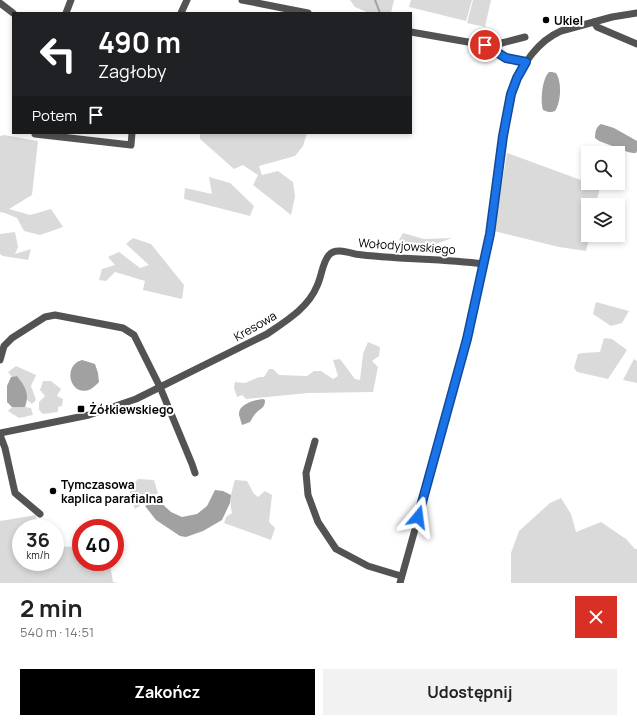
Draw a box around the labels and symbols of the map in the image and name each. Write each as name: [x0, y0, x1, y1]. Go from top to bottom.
place label: Ukiel: [554, 12, 583, 29]
marker: Ukiel: [541, 15, 551, 25]
pin: [468, 28, 502, 62]
street label: Wołodyjowskiego: [358, 234, 456, 258]
street label: Kresowa: [230, 307, 280, 345]
place label: Żółkiewskiego: [89, 401, 174, 418]
marker: Żółkiewskiego: [76, 404, 86, 414]
place label: Tymczasowa kaplica parafialna: [61, 476, 163, 507]
marker: Tymczasowa kaplica parafialna: [48, 486, 58, 496]
position arrow: [397, 496, 439, 538]
speed limit sign: 40: [72, 519, 124, 571]

